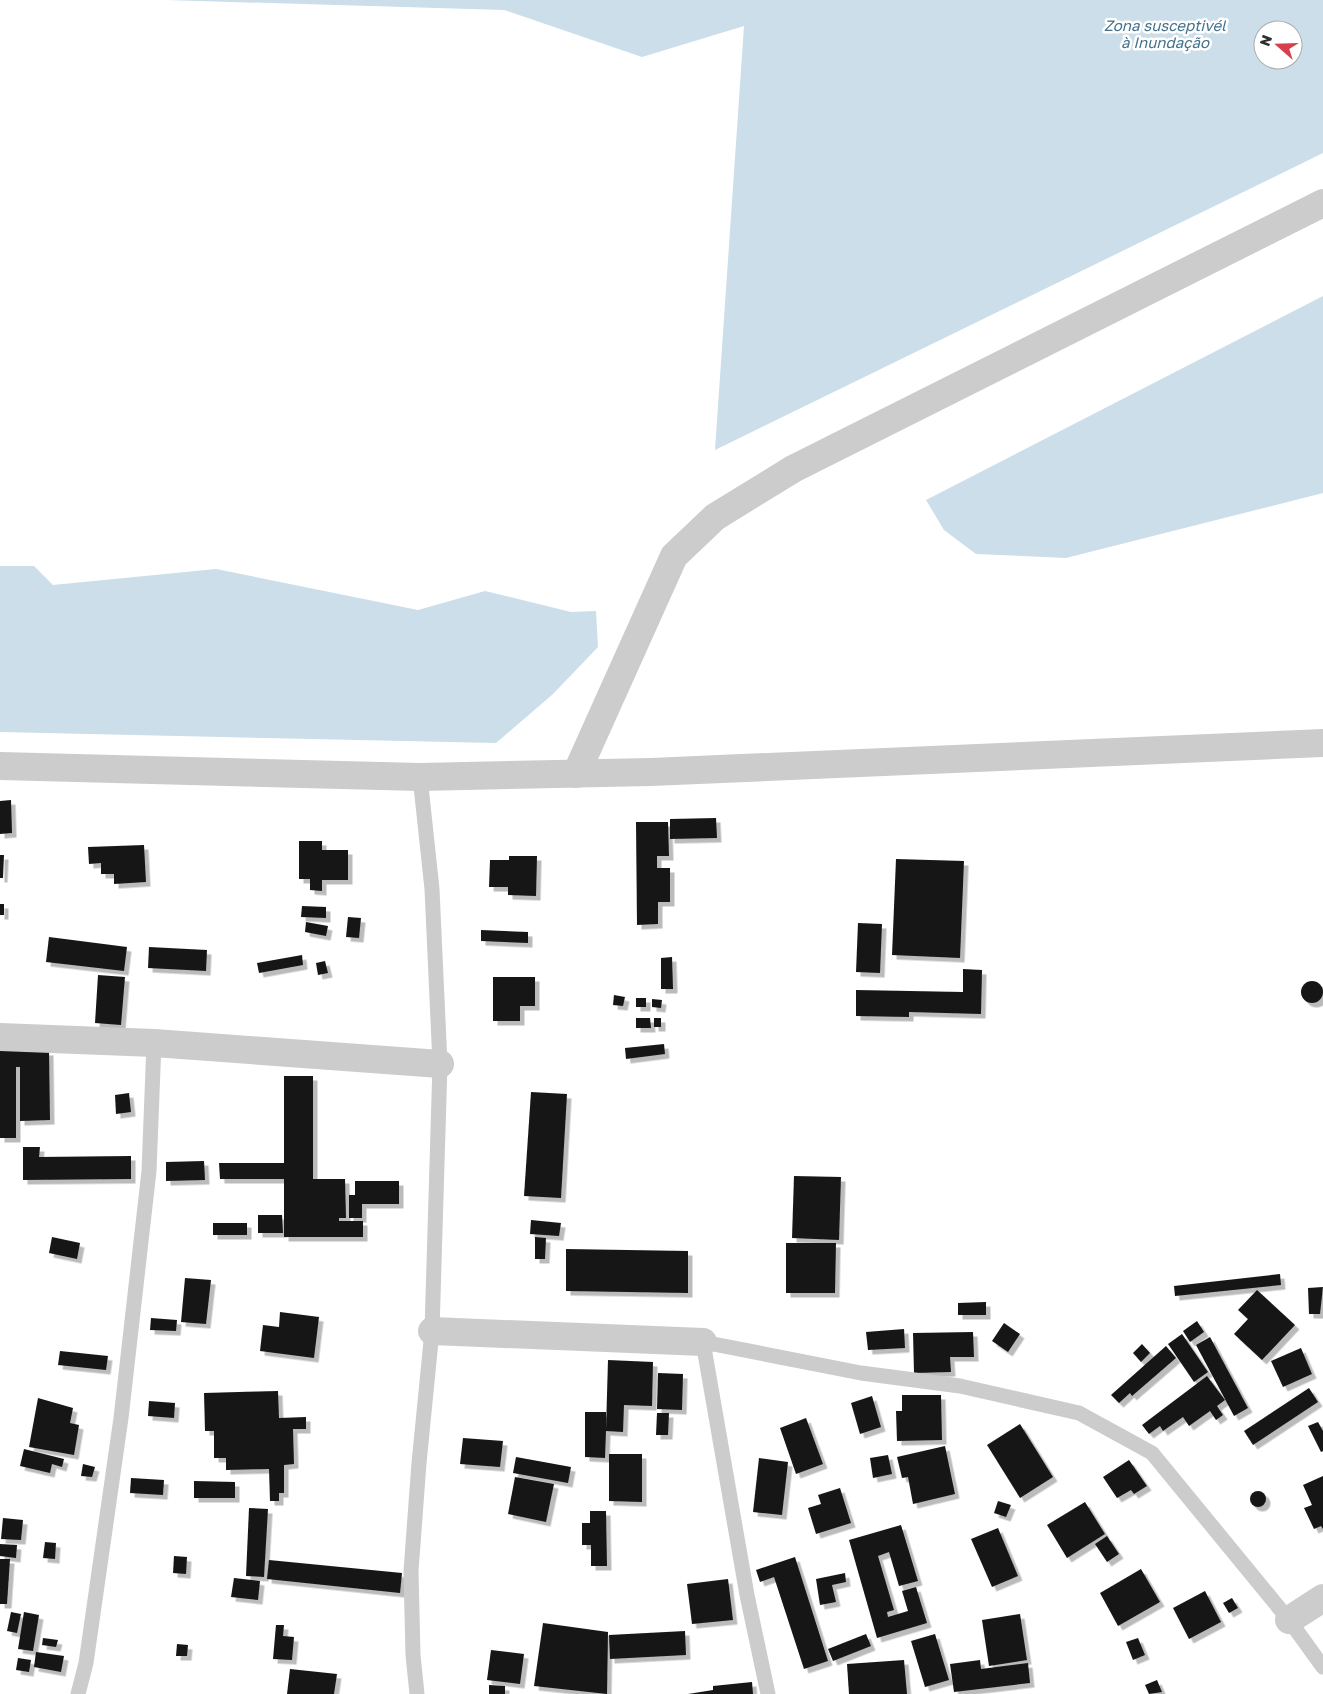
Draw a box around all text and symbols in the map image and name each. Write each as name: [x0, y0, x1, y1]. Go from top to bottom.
water label: Zona susceptivél à Inundação: [1104, 16, 1227, 52]
north arrow: [1253, 20, 1303, 70]
text: N: [1256, 32, 1275, 48]

